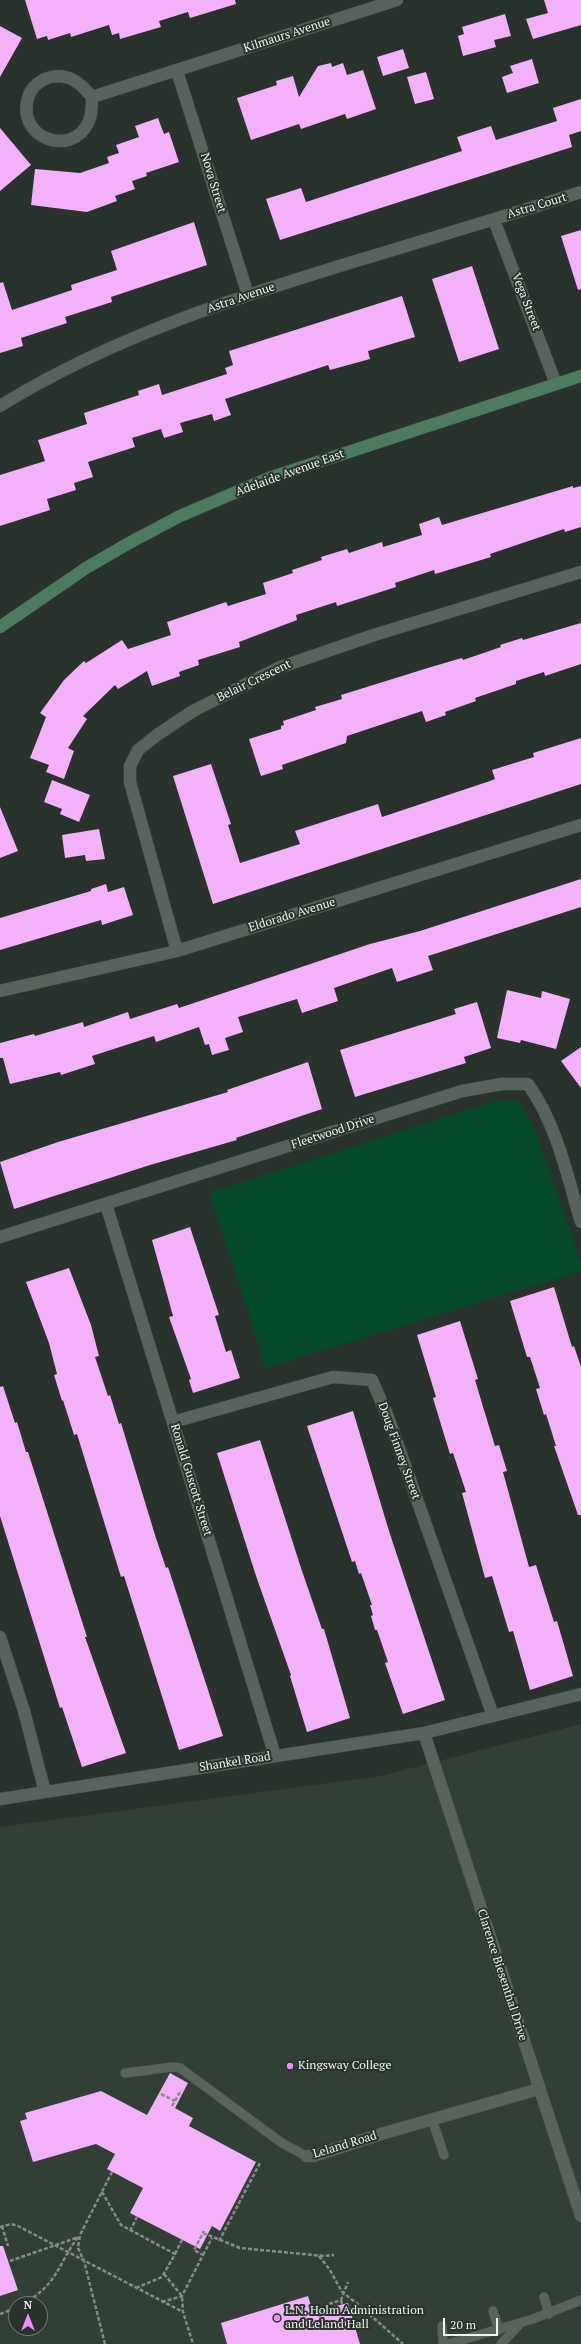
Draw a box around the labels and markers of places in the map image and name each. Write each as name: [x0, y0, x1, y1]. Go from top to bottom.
place label: Kingsway College: [298, 2059, 391, 2073]
marker: Kingsway College: [285, 2061, 295, 2071]
place label: L.N. Holm Administration and Leland Hall: [285, 2304, 424, 2332]
marker: L.N. Holm Administration and Leland Hall: [272, 2313, 282, 2323]

